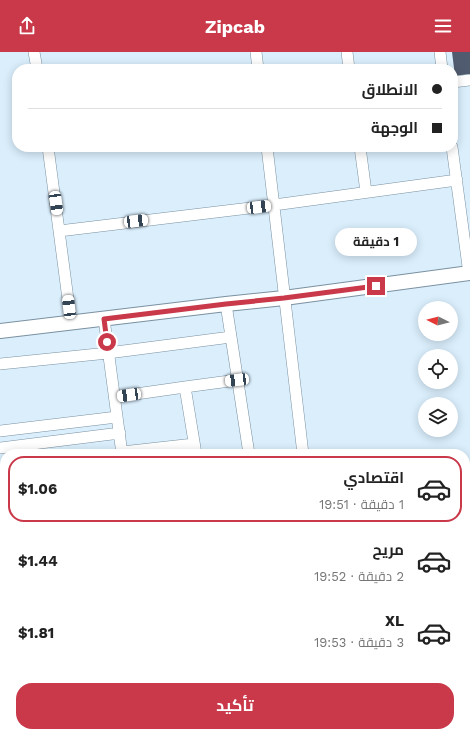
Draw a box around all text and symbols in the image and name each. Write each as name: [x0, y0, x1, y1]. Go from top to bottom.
icon: share: [16, 15, 38, 37]
icon: menu: [432, 15, 454, 37]
text: Zipcab: [205, 16, 265, 37]
text: الانطلاق: [362, 81, 418, 99]
text: الوجهة: [371, 119, 418, 137]
car: [48, 190, 64, 216]
car: [246, 200, 272, 214]
car: [123, 214, 149, 228]
callout: 1 دقيقة: [335, 228, 417, 256]
text: 1 دقيقة: [353, 234, 399, 249]
route end: [367, 277, 385, 295]
car: [62, 294, 76, 320]
north arrow: [418, 301, 458, 341]
map controls: [418, 301, 458, 437]
route start: [98, 333, 116, 351]
button: locate: [418, 349, 458, 389]
car: [224, 373, 250, 387]
car: [116, 387, 142, 403]
button: layers: [418, 397, 458, 437]
text: اقتصادي: [344, 469, 404, 487]
icon: car: [416, 471, 452, 507]
text: $1.06: [18, 480, 57, 498]
text: 1 دقيقة · 19:51: [319, 497, 404, 512]
text: مريح: [372, 541, 404, 559]
icon: car: [416, 543, 452, 579]
text: $1.44: [18, 552, 58, 570]
text: 2 دقيقة · 19:52: [314, 569, 404, 584]
text: XL: [385, 612, 404, 630]
icon: car: [416, 615, 452, 651]
text: $1.81: [18, 624, 54, 642]
text: 3 دقيقة · 19:53: [314, 635, 404, 650]
button: تأكيد: [16, 683, 454, 729]

